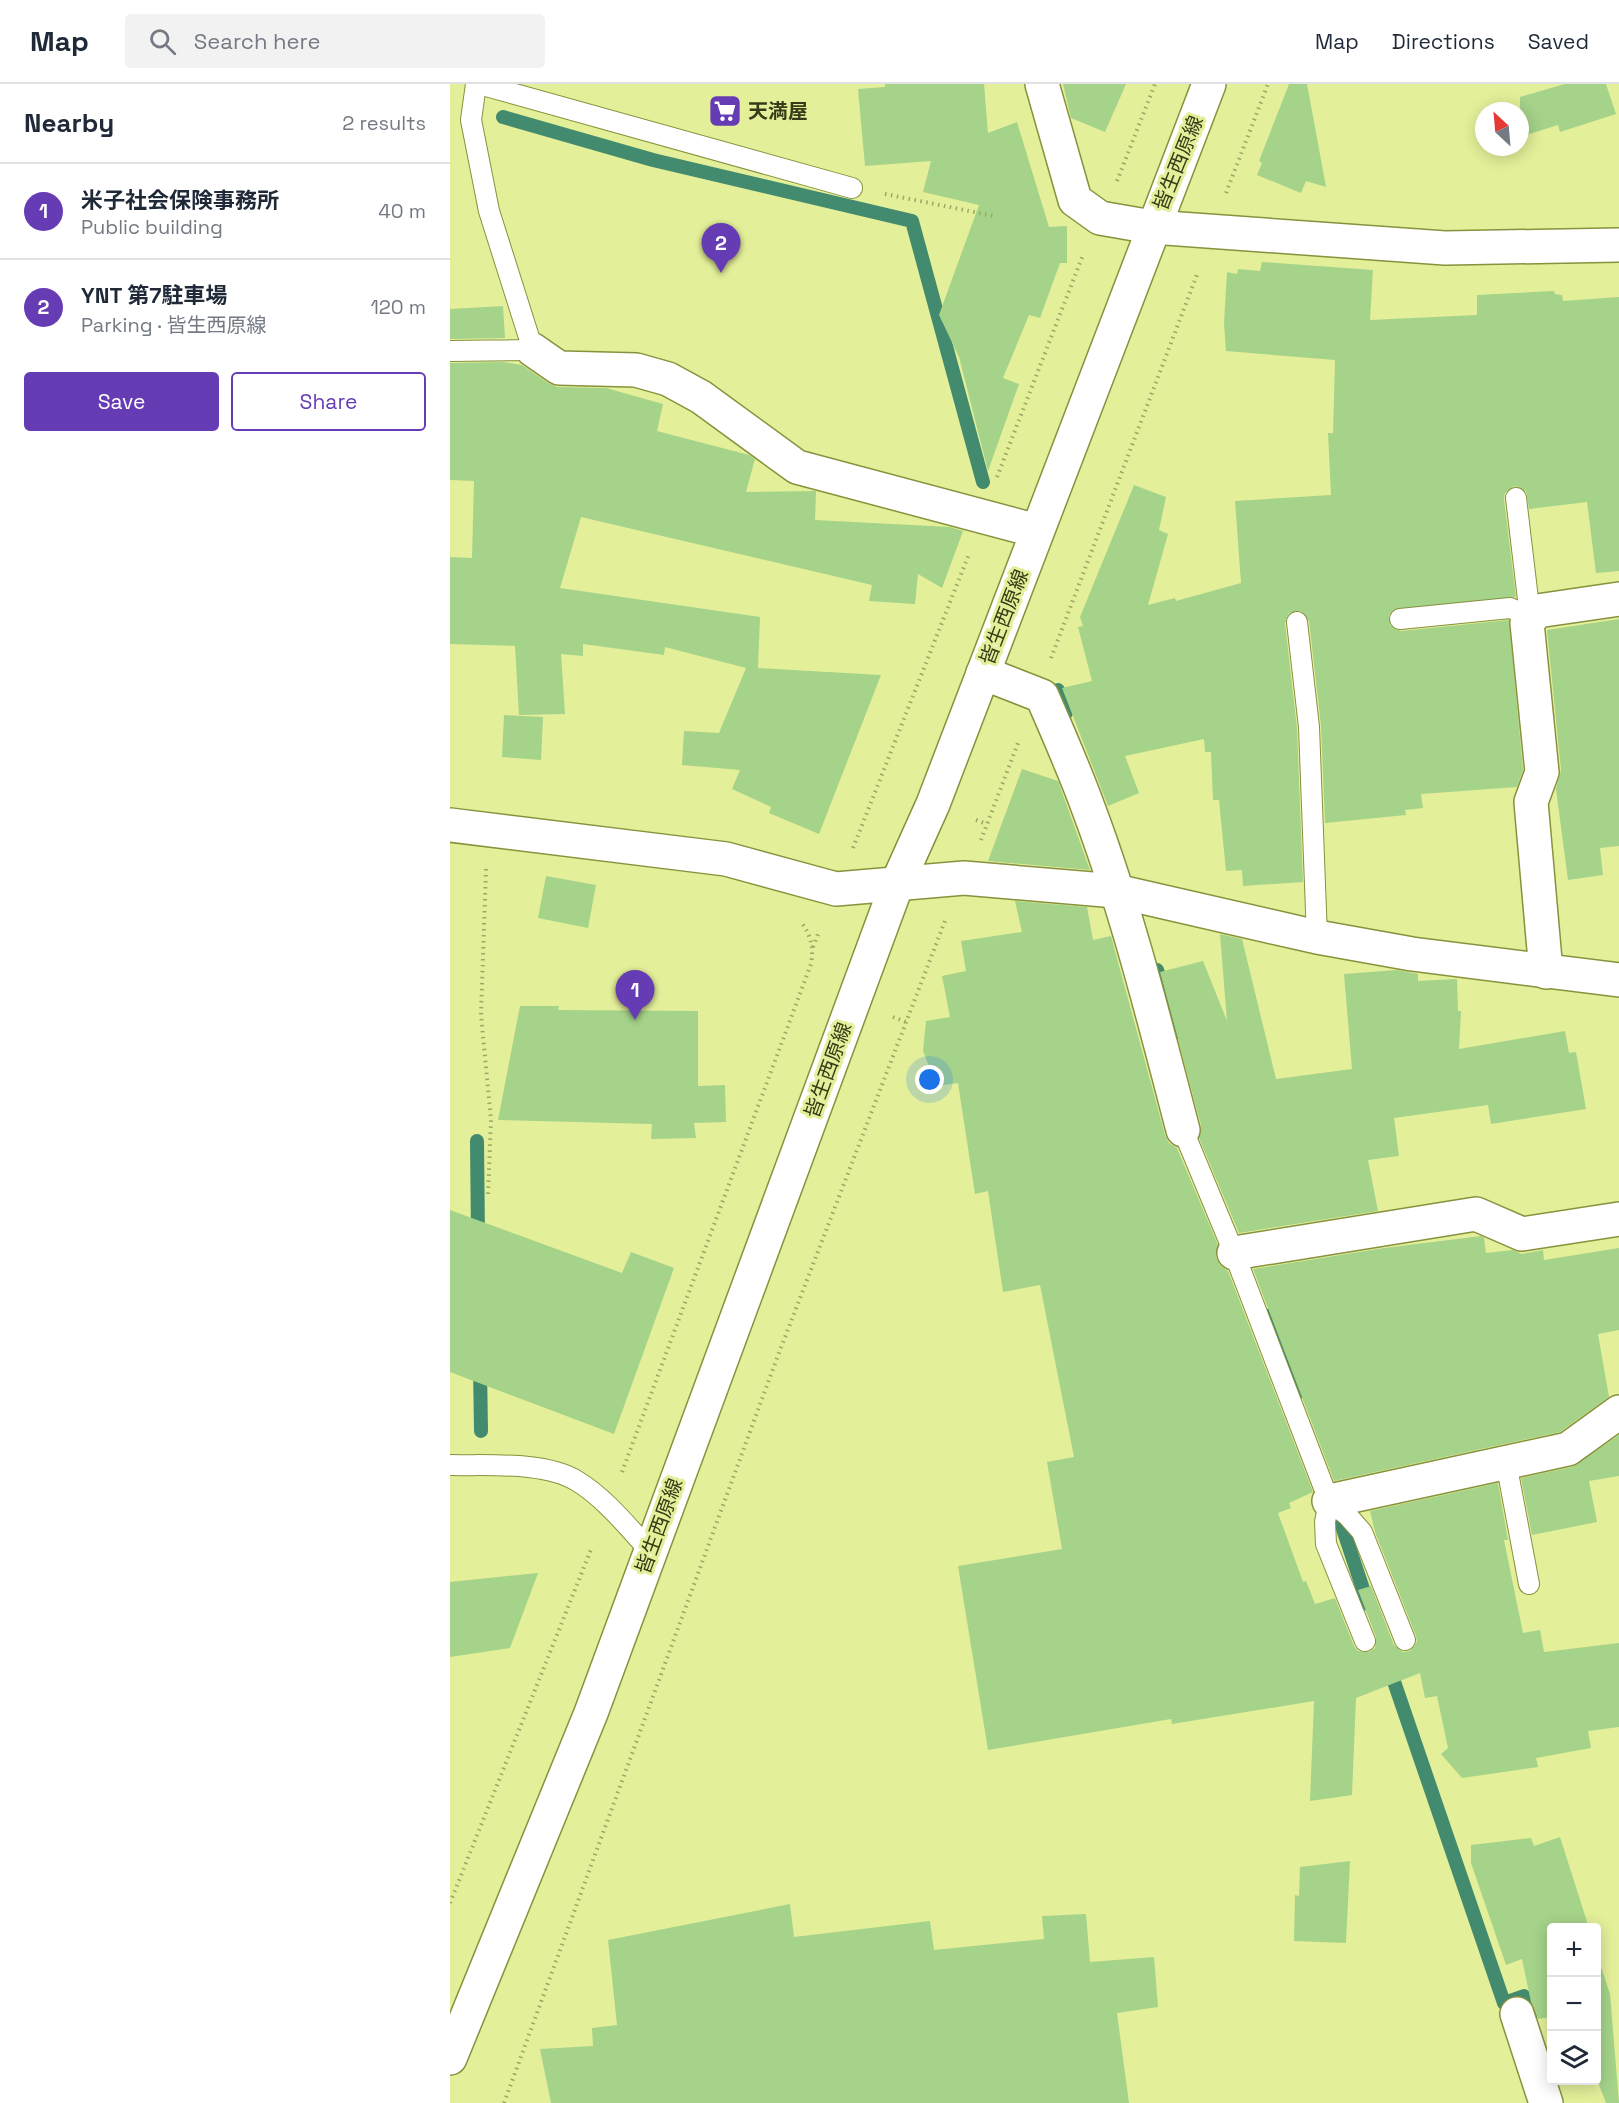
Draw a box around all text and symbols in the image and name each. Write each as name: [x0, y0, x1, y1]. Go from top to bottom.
search box: [125, 14, 545, 68]
text: Map: [30, 23, 89, 59]
icon: search: [146, 25, 179, 58]
text: Search here: [194, 27, 321, 55]
text: Map: [1315, 28, 1359, 55]
text: Directions: [1392, 28, 1495, 55]
text: Saved: [1528, 28, 1589, 55]
supermarket icon: 天満屋: [707, 93, 743, 129]
place label: 天満屋: [748, 98, 808, 124]
north arrow: [1475, 102, 1529, 156]
text: Nearby: [24, 106, 114, 140]
text: 2 results: [342, 110, 426, 136]
street label: 皆生西原線: [1147, 112, 1209, 214]
text: 米子社会保険事務所: [81, 186, 279, 214]
text: 1: [39, 198, 48, 224]
text: 40 m: [378, 198, 426, 224]
text: Public building: [81, 214, 223, 240]
pin: 2: [702, 224, 740, 273]
text: YNT 第7駐車場: [81, 281, 228, 309]
text: 2: [38, 294, 49, 320]
text: 120 m: [370, 294, 426, 320]
text: Parking · 皆生西原線: [81, 312, 267, 338]
button: Save: [24, 372, 219, 431]
button: Share: [231, 372, 426, 431]
street label: 皆生西原線: [974, 566, 1034, 668]
pin: 1: [616, 970, 654, 1020]
street label: 皆生西原線: [799, 1019, 857, 1121]
your location: [915, 1065, 944, 1094]
street label: 皆生西原線: [630, 1475, 688, 1577]
map controls: [1547, 1923, 1601, 2085]
button: +: [1547, 1923, 1601, 1977]
button: −: [1547, 1977, 1601, 2031]
button: layers: [1547, 2031, 1601, 2085]

